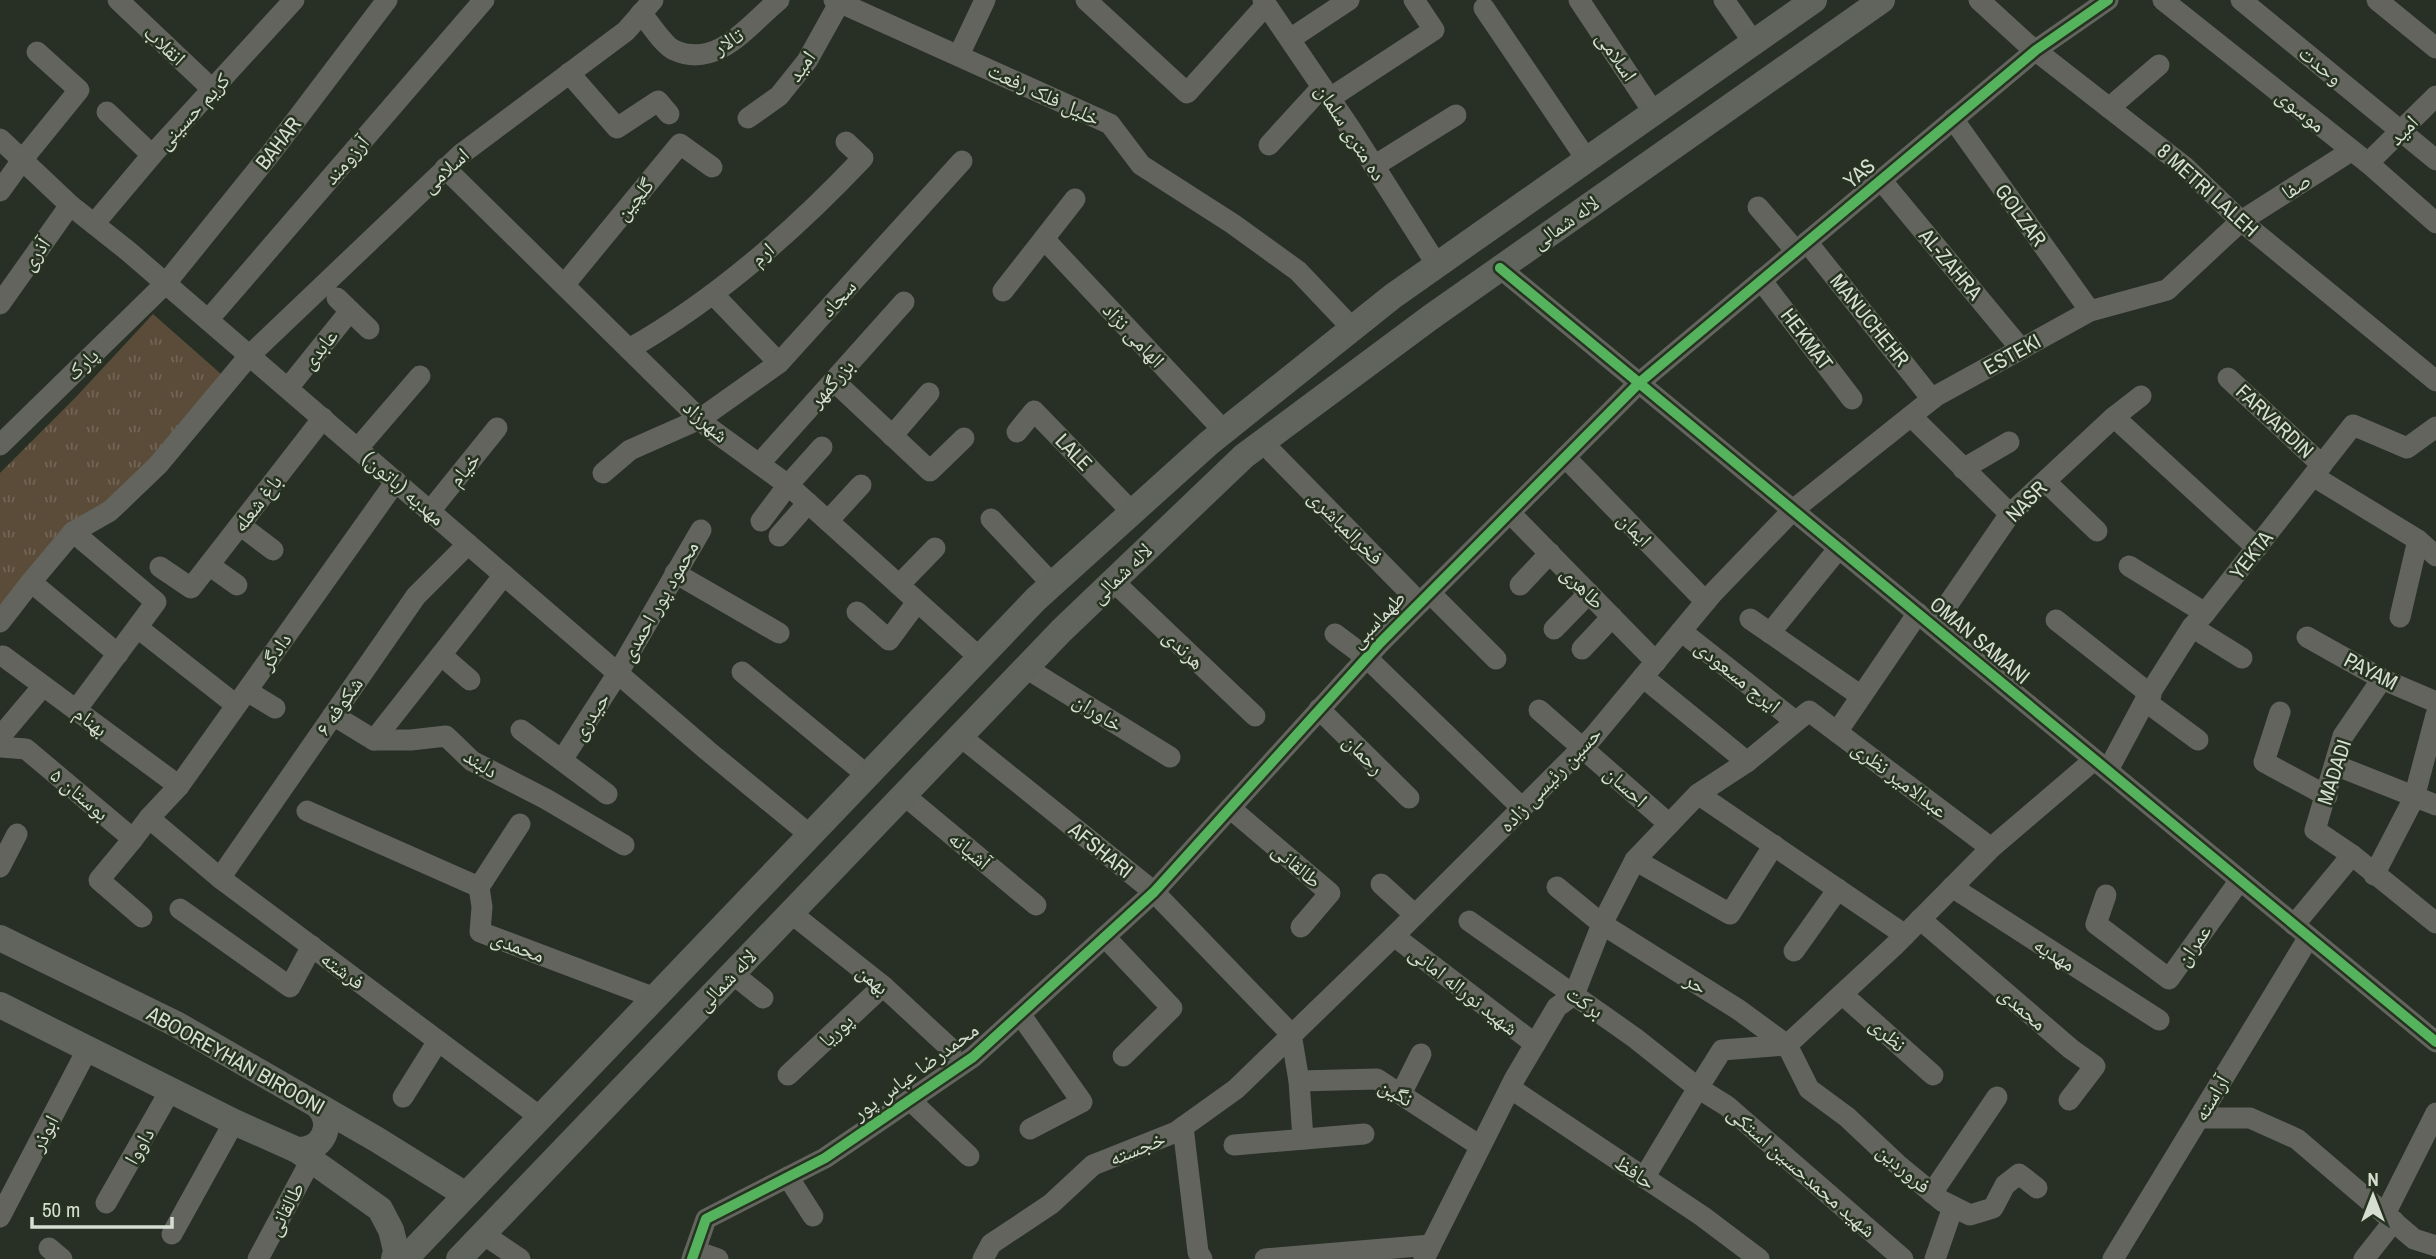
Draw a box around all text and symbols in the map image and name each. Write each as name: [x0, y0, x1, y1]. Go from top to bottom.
street label: انقلاب: [138, 18, 192, 72]
street label: تالار: [706, 20, 749, 62]
street label: اسلامی: [1589, 25, 1645, 87]
street label: وحدت: [2293, 38, 2349, 92]
street label: امید: [780, 45, 822, 87]
street label: خلیل فلک رفعت: [983, 55, 1105, 133]
street label: کریم حسینی: [150, 66, 236, 156]
street label: ده متری سلمان: [1309, 78, 1393, 186]
street label: موسوی: [2270, 81, 2332, 139]
street label: امید: [2381, 108, 2425, 152]
street label: BAHAR: [248, 111, 308, 175]
street label: آرزومند: [316, 129, 376, 191]
street label: 8 METRI LALEH: [2151, 137, 2265, 243]
street label: اسلامی: [415, 141, 475, 199]
street label: YAS: [1837, 151, 1881, 195]
street label: صفا: [2276, 166, 2316, 206]
street label: گلچین: [608, 171, 661, 227]
street label: GOLZAR: [1988, 178, 2054, 252]
street label: لاله شمالی: [1525, 188, 1605, 256]
street label: AL-ZAHRA: [1912, 221, 1990, 306]
street label: آذری: [13, 231, 57, 277]
street label: ارم: [744, 235, 780, 273]
street label: MANUCHEHR: [1824, 267, 1916, 373]
street label: سجاد: [813, 273, 863, 323]
street label: الهامی نژاد: [1096, 296, 1172, 374]
street label: HEKMAT: [1774, 302, 1840, 376]
street label: عابدی: [294, 322, 345, 375]
street label: ESTEKI: [1978, 326, 2046, 382]
street label: پارک: [59, 341, 105, 387]
street label: بزرگمهر: [801, 352, 861, 414]
street label: FARVARDIN: [2230, 377, 2320, 465]
street label: شهرزاد: [677, 393, 735, 449]
street label: LALE: [1049, 427, 1099, 477]
street label: مهدیه (باتون): [356, 444, 452, 532]
street label: خیام: [441, 446, 487, 492]
street label: باغ شعله: [225, 468, 289, 538]
street label: NASR: [1999, 474, 2053, 528]
street label: فخرالمباشری: [1302, 483, 1390, 571]
street label: ایمان: [1611, 505, 1659, 553]
street label: YEKTA: [2223, 524, 2280, 586]
street label: محمود پور احمدی: [613, 535, 705, 667]
street label: لاله شمالی: [1083, 536, 1159, 610]
street label: طاهری: [1555, 559, 1611, 615]
street label: طهماسبی: [1342, 584, 1412, 654]
street label: OMAN SAMANI: [1924, 590, 2036, 690]
street label: هرندی: [1157, 622, 1211, 676]
street label: دادگر: [251, 626, 298, 676]
street label: ایرج مسعودی: [1689, 632, 1787, 720]
street label: PAYAM: [2339, 645, 2403, 697]
street label: شکوفه ۶: [308, 671, 370, 741]
street label: خاوران: [1067, 685, 1129, 739]
street label: حیدری: [564, 686, 616, 746]
street label: بهنام: [68, 699, 114, 743]
street label: حسین رئیسی زاده: [1492, 720, 1608, 838]
street label: رحمان: [1337, 727, 1391, 781]
street label: عبدالامیر نظری: [1846, 733, 1954, 825]
street label: MADADI: [2310, 736, 2358, 808]
street label: دلبند: [458, 741, 504, 785]
street label: احسان: [1598, 759, 1654, 813]
street label: بوستان ۵: [44, 761, 116, 827]
street label: AFSHARI: [1062, 815, 1139, 885]
street label: آشیانه: [943, 824, 998, 877]
street label: طالقانی: [1266, 835, 1328, 895]
street label: عمران: [2168, 918, 2218, 972]
street label: محمدی: [487, 923, 549, 969]
street label: مهدیه: [2029, 930, 2081, 978]
street label: شهید نوراله امانی: [1403, 938, 1525, 1042]
street label: لاله شمالی: [689, 942, 763, 1018]
street label: فرشته: [315, 944, 371, 996]
street label: بهمن: [850, 957, 896, 1001]
street label: حر: [1678, 964, 1713, 1001]
street label: برکت: [1560, 979, 1610, 1025]
street label: محمدی: [1993, 979, 2053, 1037]
street label: ABOOREYHAN BIROONI: [141, 999, 330, 1121]
street label: پوریا: [812, 1007, 860, 1053]
street label: نظری: [1863, 1010, 1913, 1058]
street label: محمدرضا عباس پور: [845, 1015, 984, 1127]
street label: آراسته: [2186, 1069, 2236, 1126]
street label: نگین: [1373, 1071, 1419, 1113]
street label: شهید محمدحسین استکی: [1721, 1098, 1883, 1244]
street label: ابوذر: [22, 1110, 66, 1157]
street label: داووا: [117, 1122, 161, 1170]
street label: خجسته: [1105, 1124, 1169, 1172]
street label: فروردین: [1871, 1136, 1937, 1200]
street label: حافظ: [1609, 1148, 1661, 1196]
north arrow: [2338, 1161, 2408, 1231]
text: N: [2367, 1166, 2379, 1192]
street label: طالقانی: [259, 1177, 311, 1241]
scale bar: [32, 1186, 172, 1230]
text: 50 m: [42, 1195, 80, 1224]

